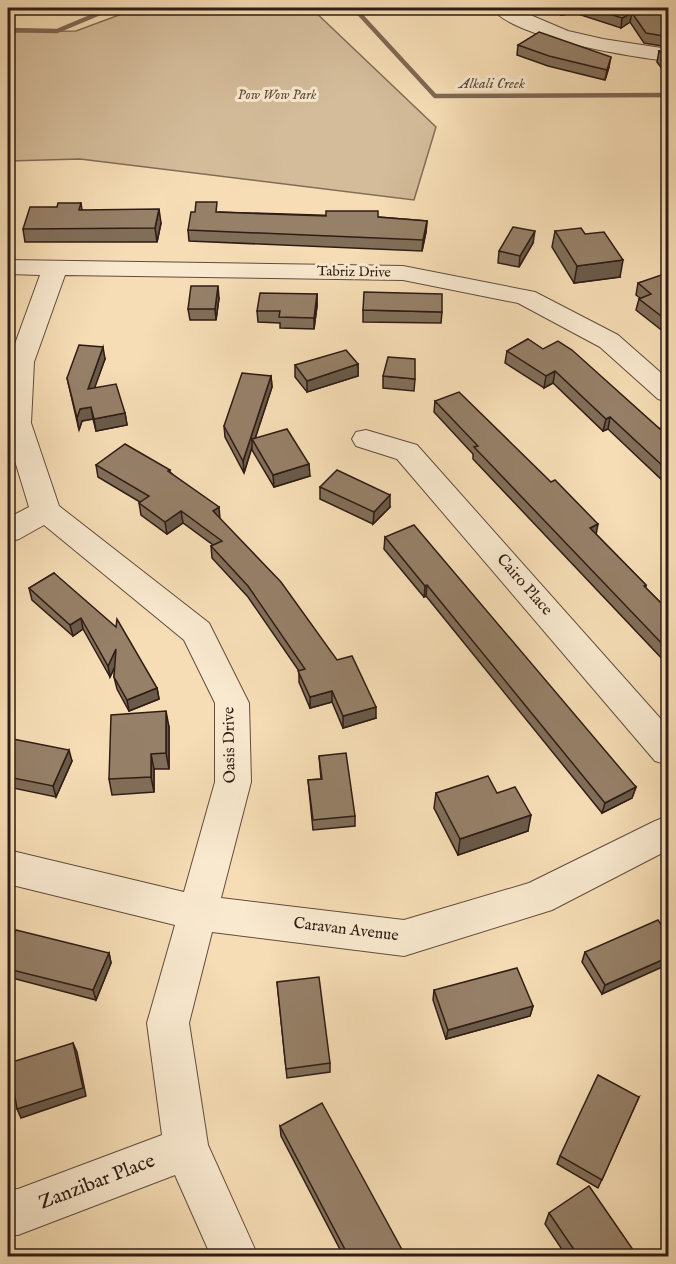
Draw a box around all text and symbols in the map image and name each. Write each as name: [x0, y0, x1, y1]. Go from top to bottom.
water label: Alkali Creek: [457, 74, 525, 93]
park label: Pow Wow Park: [238, 86, 317, 104]
street label: Tabriz Drive: [317, 262, 392, 282]
street label: Cairo Place: [492, 550, 556, 620]
street label: Oasis Drive: [219, 707, 241, 783]
street label: Caravan Avenue: [292, 914, 400, 946]
street label: Zanzibar Place: [35, 1148, 159, 1216]

